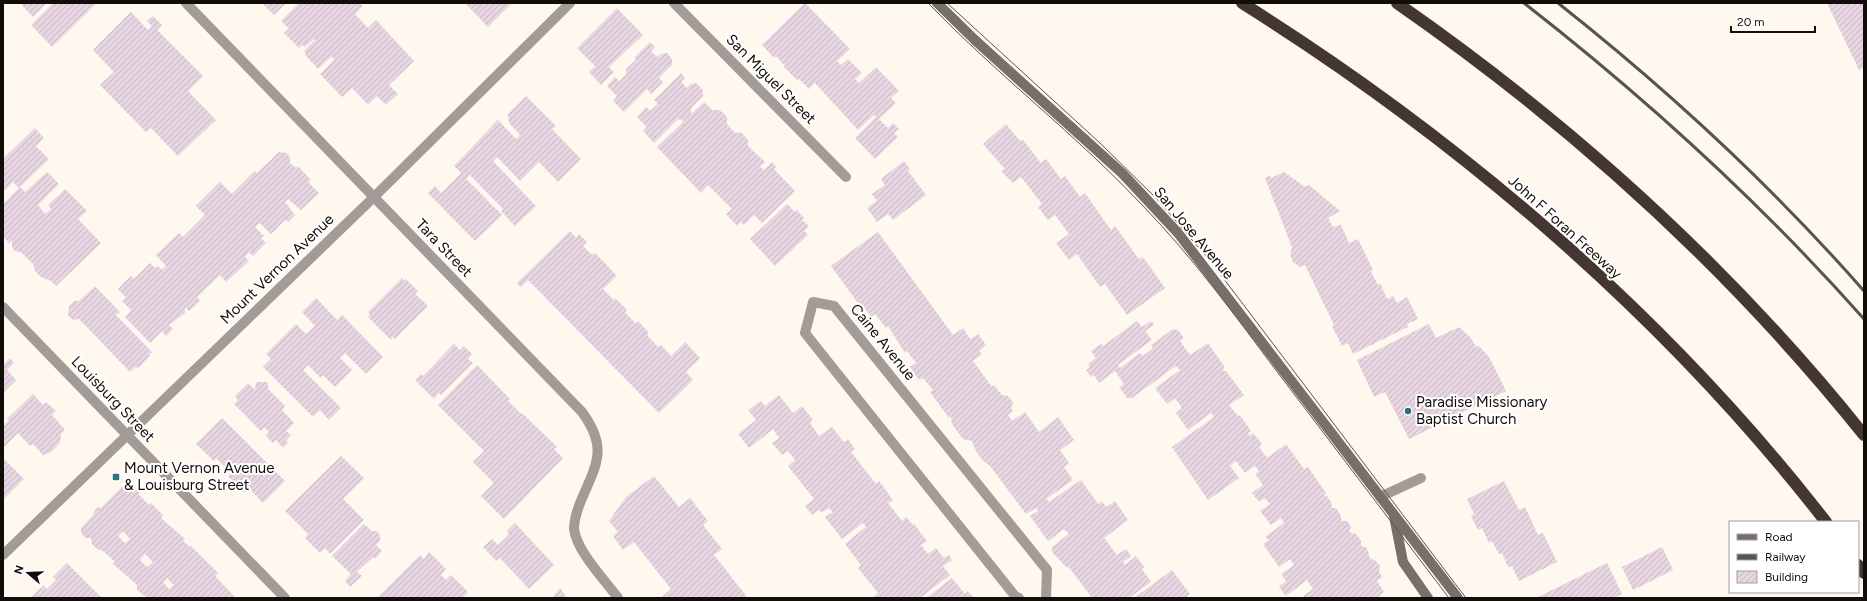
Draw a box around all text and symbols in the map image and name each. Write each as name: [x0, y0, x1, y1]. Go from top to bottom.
scale bar: [1731, 8, 1815, 34]
text: 20 m: [1737, 15, 1765, 29]
street label: San Miguel Street: [722, 30, 820, 128]
street label: John F Foran Freeway: [1505, 171, 1626, 283]
street label: San Jose Avenue: [1150, 183, 1238, 283]
street label: Mount Vernon Avenue: [217, 210, 337, 328]
street label: Tara Street: [412, 215, 476, 281]
street label: Caine Avenue: [847, 300, 919, 384]
street label: Louisburg Street: [68, 352, 159, 446]
place label: Paradise Missionary Baptist Church: [1416, 393, 1547, 428]
marker: Paradise Missionary Baptist Church: [1403, 406, 1413, 416]
place label: Mount Vernon Avenue & Louisburg Street: [124, 459, 274, 494]
marker: Mount Vernon Avenue & Louisburg Street: [111, 472, 121, 482]
legend: [1729, 521, 1859, 593]
text: Road: [1765, 530, 1793, 544]
text: Railway: [1765, 550, 1806, 564]
north arrow: [8, 553, 48, 593]
text: N: [11, 564, 27, 576]
text: Building: [1765, 570, 1808, 584]

